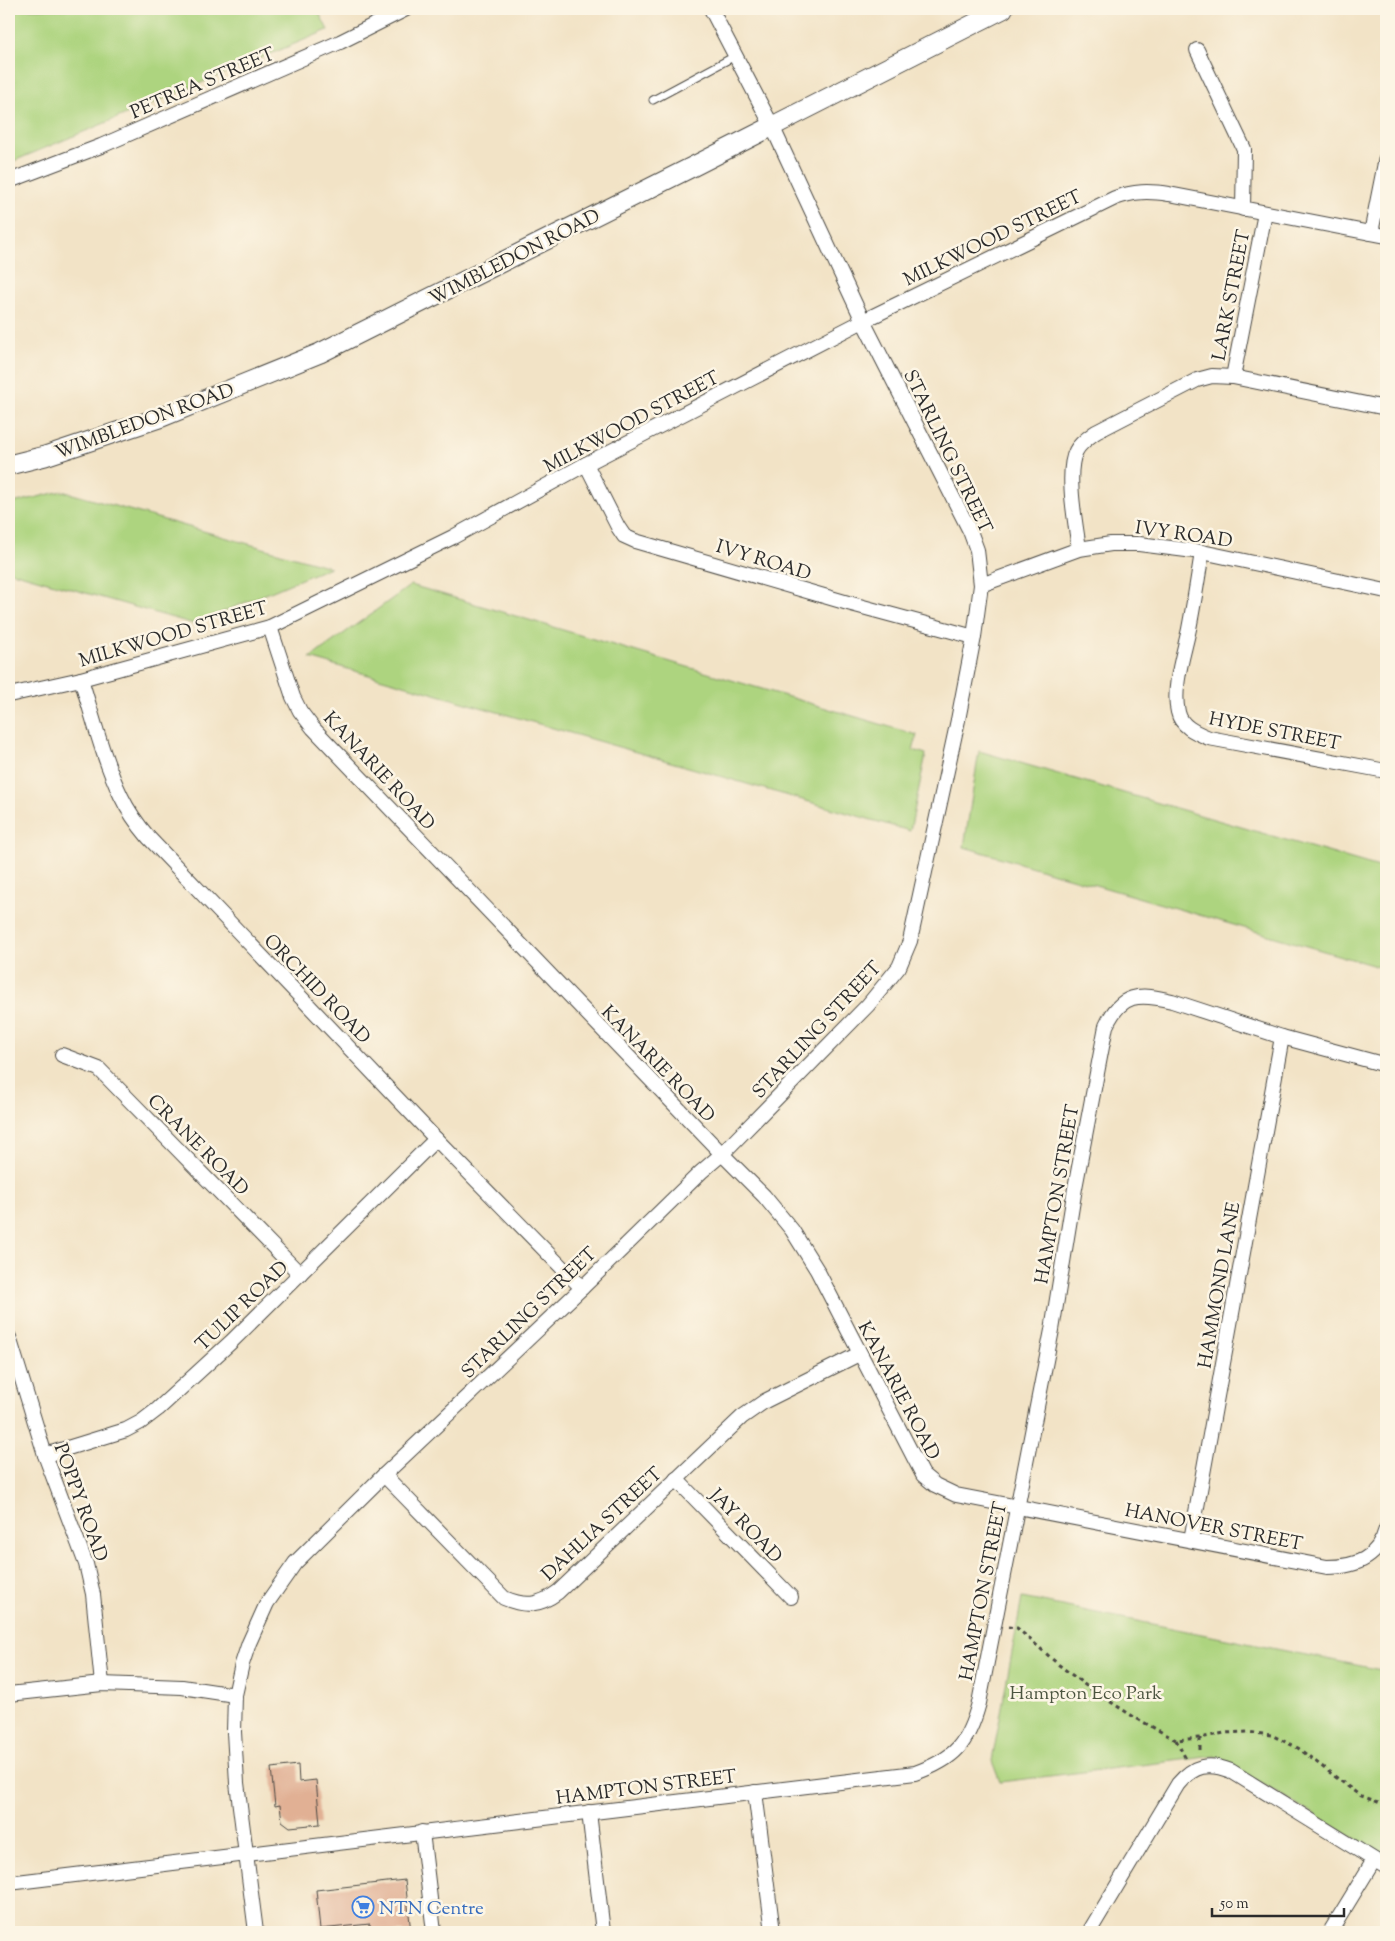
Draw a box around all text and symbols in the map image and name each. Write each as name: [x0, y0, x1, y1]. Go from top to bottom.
street label: PETREA STREET: [126, 42, 279, 127]
street label: MILKWOOD STREET: [899, 184, 1087, 294]
street label: WIMBLEDON ROAD: [425, 203, 605, 313]
street label: LARK STREET: [1207, 228, 1258, 363]
street label: MILKWOOD STREET: [540, 365, 725, 481]
street label: STARLING STREET: [895, 366, 998, 539]
street label: WIMBLEDON ROAD: [52, 377, 238, 467]
street label: IVY ROAD: [1133, 515, 1234, 556]
street label: IVY ROAD: [712, 534, 814, 589]
street label: MILKWOOD STREET: [76, 596, 271, 675]
street label: KANARIE ROAD: [316, 706, 440, 837]
street label: HYDE STREET: [1206, 706, 1343, 758]
street label: ORCHID ROAD: [257, 929, 376, 1051]
street label: STARLING STREET: [747, 956, 889, 1105]
street label: KANARIE ROAD: [594, 1000, 720, 1129]
street label: CRANE ROAD: [140, 1089, 254, 1203]
street label: HAMPTON STREET: [1029, 1103, 1088, 1286]
street label: HAMMOND LANE: [1193, 1199, 1249, 1371]
street label: STARLING STREET: [456, 1242, 604, 1386]
street label: TULIP ROAD: [190, 1255, 295, 1358]
street label: KANARIE ROAD: [850, 1317, 946, 1465]
street label: POPPY ROAD: [46, 1440, 114, 1566]
street label: DAHLIA STREET: [536, 1462, 669, 1588]
street label: JAY ROAD: [702, 1483, 788, 1570]
street label: HANOVER STREET: [1122, 1498, 1305, 1559]
street label: HAMPTON STREET: [954, 1500, 1015, 1683]
park label: Hampton Eco Park: [1010, 1681, 1163, 1708]
street label: HAMPTON STREET: [554, 1764, 738, 1813]
scale bar: [1212, 1886, 1345, 1918]
text: 50 m: [1219, 1894, 1249, 1915]
supermarket icon: NTN Centre: [351, 1895, 375, 1919]
place label: NTN Centre: [379, 1896, 484, 1923]

